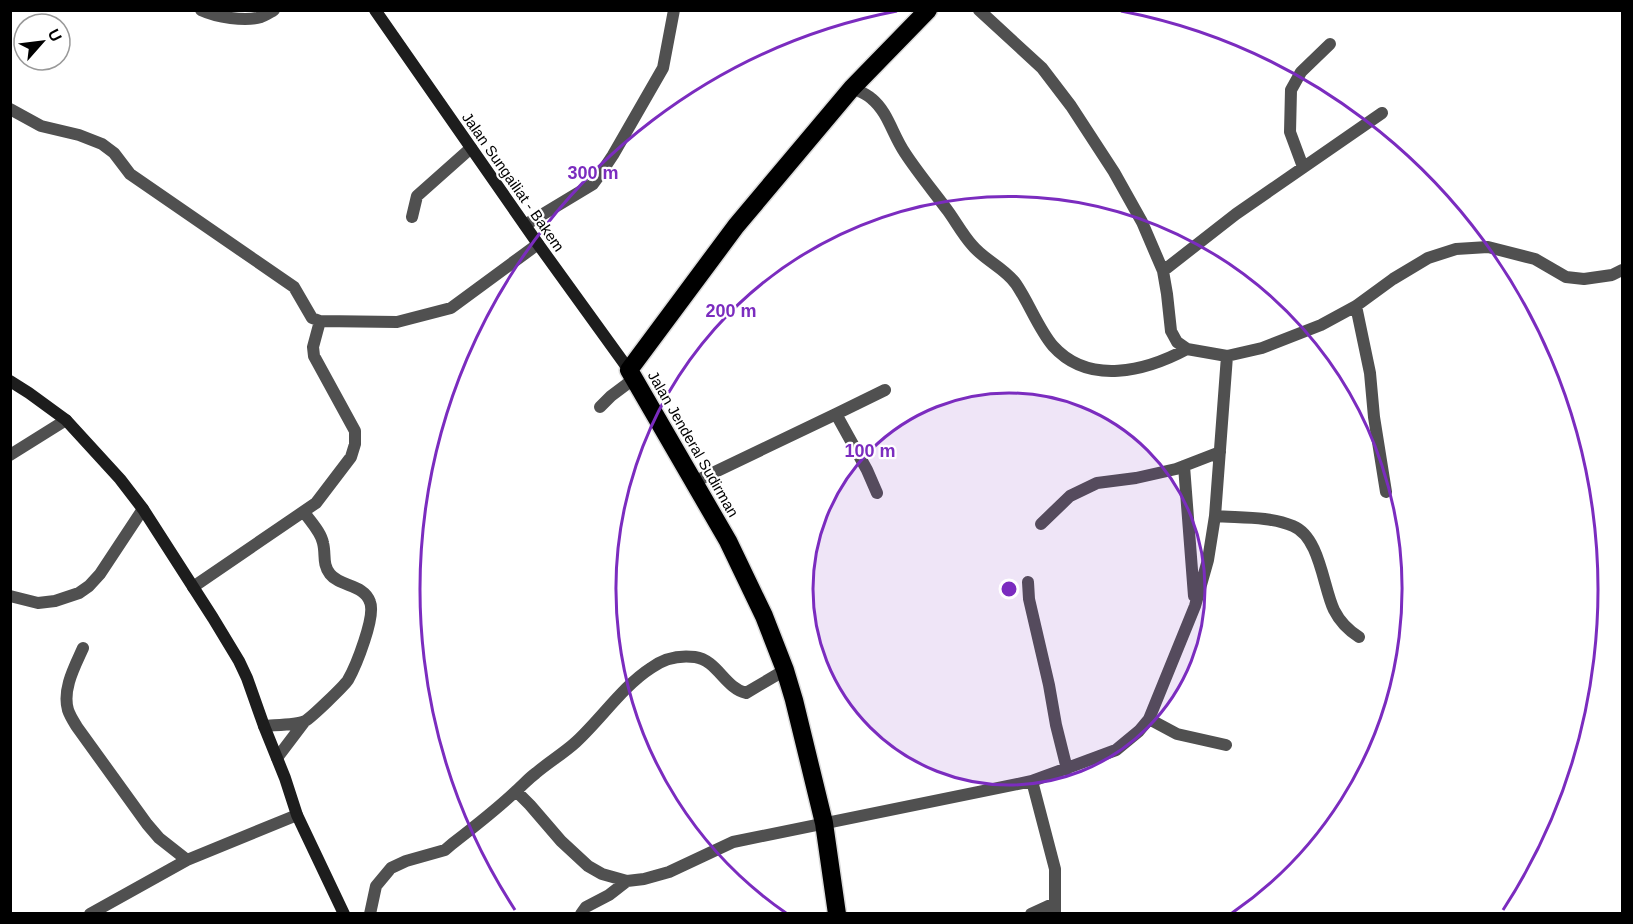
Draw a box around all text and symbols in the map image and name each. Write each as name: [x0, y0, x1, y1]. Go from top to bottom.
north arrow: [12, 12, 72, 72]
text: U: [45, 26, 65, 44]
street label: Jalan Sungailiat - Bakem: [459, 109, 568, 255]
text: 300 m: [567, 163, 619, 183]
text: 200 m: [705, 301, 757, 321]
street label: Jalan Jenderal Sudirman: [645, 368, 742, 520]
text: 100 m: [844, 441, 896, 461]
centre of rings: [999, 579, 1019, 599]

